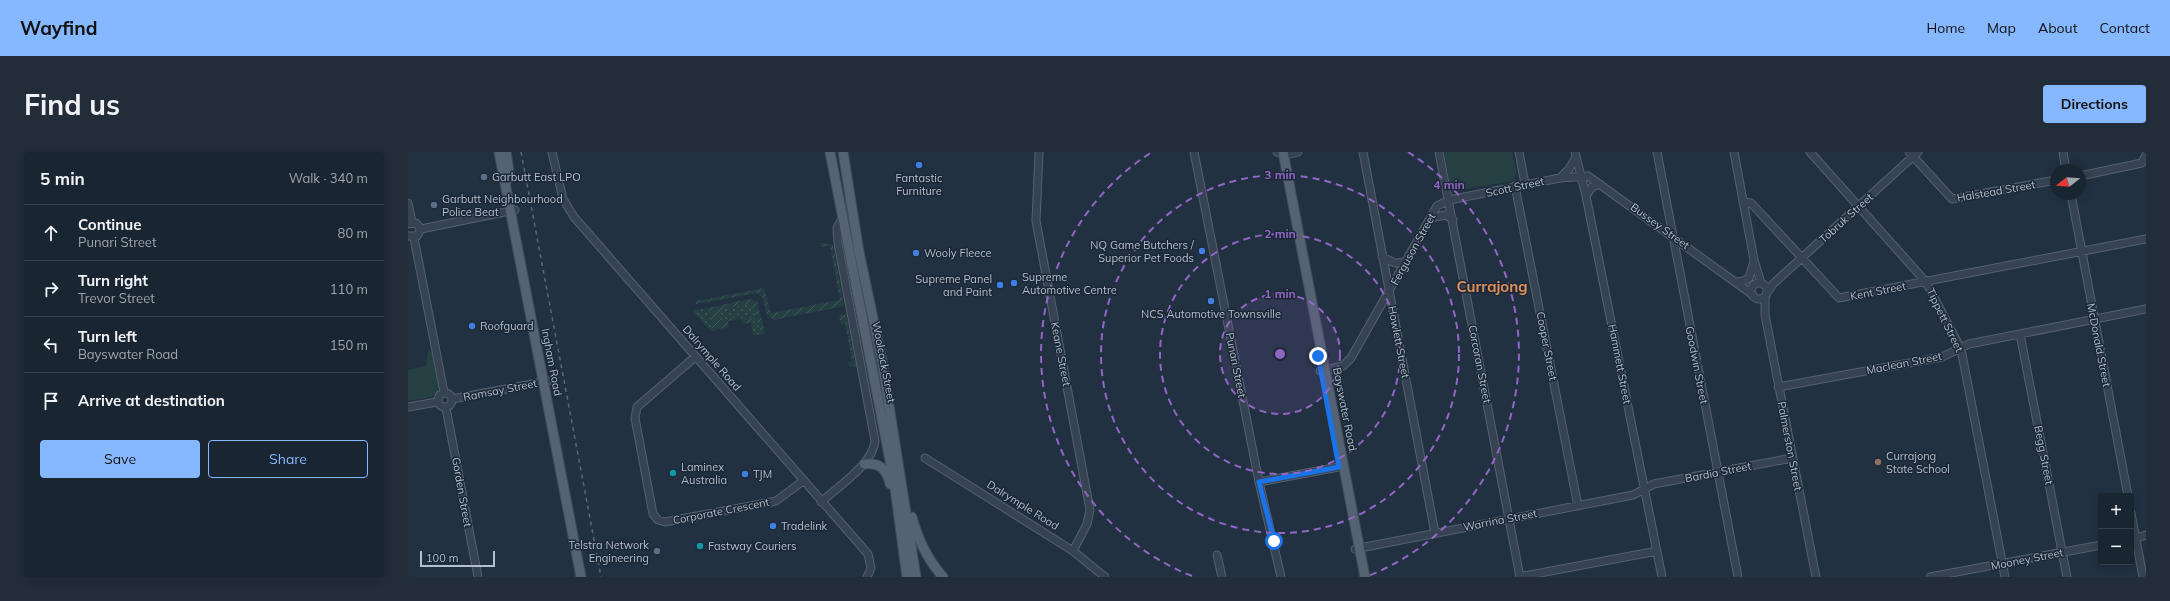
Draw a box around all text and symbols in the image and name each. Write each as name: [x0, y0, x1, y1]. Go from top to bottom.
text: Wayfind: [20, 16, 97, 40]
text: Home: [1926, 19, 1965, 37]
text: Map: [1987, 19, 2016, 37]
text: About: [2038, 19, 2078, 37]
text: Contact: [2100, 19, 2150, 37]
button: Directions: [2043, 85, 2146, 123]
text: Find us: [24, 87, 120, 122]
marker: Fantastic Furniture: [914, 160, 924, 170]
north arrow: [2050, 164, 2086, 200]
text: 3 min: [1264, 167, 1296, 182]
text: 5 min: [40, 168, 85, 189]
text: Walk · 340 m: [289, 170, 368, 186]
place label: Garbutt East LPO: [492, 170, 581, 184]
place label: Fantastic Furniture: [896, 171, 943, 198]
marker: Garbutt East LPO: [479, 172, 489, 182]
street label: Scott Street: [1485, 174, 1546, 200]
text: 4 min: [1433, 177, 1465, 192]
street label: Halstead Street: [1956, 177, 2036, 205]
street label: Tobruk Street: [1816, 190, 1876, 246]
place label: Garbutt Neighbourhood Police Beat: [442, 192, 563, 219]
marker: Garbutt Neighbourhood Police Beat: [429, 200, 439, 210]
street label: Bussey Street: [1628, 200, 1692, 252]
street label: Ferguson Street: [1387, 210, 1439, 288]
text: Continue: [78, 215, 141, 234]
icon: ahead: [40, 222, 62, 244]
text: 80 m: [338, 225, 368, 241]
text: 2 min: [1264, 226, 1296, 241]
text: Punari Street: [78, 234, 156, 250]
place label: NQ Game Butchers / Superior Pet Foods: [1090, 238, 1195, 265]
place label: Wooly Fleece: [924, 246, 992, 260]
marker: NQ Game Butchers / Superior Pet Foods: [1197, 246, 1207, 256]
marker: Wooly Fleece: [911, 248, 921, 258]
place label: Supreme Automotive Centre: [1022, 270, 1117, 297]
text: Turn right: [78, 271, 148, 290]
place label: Supreme Panel and Paint: [915, 272, 992, 299]
district label: Currajong: [1456, 277, 1528, 296]
icon: right: [40, 278, 62, 300]
marker: Supreme Automotive Centre: [1009, 278, 1019, 288]
street label: Kent Street: [1849, 279, 1907, 303]
marker: Supreme Panel and Paint: [995, 280, 1005, 290]
text: 110 m: [330, 281, 368, 297]
text: 1 min: [1264, 286, 1296, 301]
street label: Tippett Street: [1924, 286, 1967, 354]
text: Trevor Street: [78, 290, 155, 306]
marker: NCS Automotive Townsville: [1206, 296, 1216, 306]
street label: McDonald Street: [2084, 302, 2114, 388]
street label: Howlett Street: [1385, 305, 1413, 380]
place label: NCS Automotive Townsville: [1141, 307, 1281, 321]
street label: Cooper Street: [1533, 311, 1561, 382]
place label: Roofguard: [480, 319, 534, 333]
street label: Woolcock Street: [869, 320, 899, 404]
marker: Roofguard: [467, 321, 477, 331]
street label: Keane Street: [1048, 321, 1074, 387]
street label: Dalrymple Road: [680, 322, 744, 394]
street label: Hammett Street: [1605, 323, 1635, 405]
street label: Corcoran Street: [1466, 324, 1494, 404]
street label: Goodwin Street: [1683, 325, 1711, 405]
text: Turn left: [78, 327, 137, 346]
street label: Ingham Road: [539, 327, 565, 397]
street label: Punari Street: [1223, 331, 1249, 399]
icon: left: [40, 334, 62, 356]
text: 150 m: [330, 337, 368, 353]
text: Bayswater Road: [78, 346, 178, 362]
centre of rings: [1273, 347, 1287, 361]
route end: [1309, 347, 1327, 365]
street label: Maclean Street: [1865, 349, 1943, 377]
street label: Bayswater Road: [1330, 366, 1360, 452]
street label: Ramsay Street: [462, 376, 538, 404]
icon: arrive: [40, 390, 62, 412]
text: Arrive at destination: [78, 391, 225, 410]
street label: Palmerston Street: [1774, 400, 1806, 492]
street label: Begg Street: [2031, 424, 2057, 486]
button: Save: [40, 440, 200, 478]
button: Share: [208, 440, 368, 478]
place label: Currajong State School: [1886, 449, 1950, 476]
street label: Gorden Street: [449, 456, 475, 528]
marker: Currajong State School: [1873, 457, 1883, 467]
street label: Bardia Street: [1684, 459, 1752, 485]
place label: Laminex Australia: [681, 460, 727, 487]
place label: TJM: [753, 467, 772, 481]
marker: Laminex Australia: [668, 468, 678, 478]
marker: TJM: [740, 469, 750, 479]
street label: Dalrymple Road: [984, 477, 1062, 533]
map controls: [2098, 493, 2134, 565]
button: +: [2098, 493, 2134, 529]
street label: Corporate Crescent: [672, 495, 771, 527]
street label: Warrina Street: [1462, 506, 1538, 534]
place label: Tradelink: [781, 519, 828, 533]
marker: Tradelink: [768, 521, 778, 531]
button: −: [2098, 529, 2134, 565]
route start: [1265, 532, 1283, 550]
place label: Telstra Network Engineering: [568, 538, 649, 565]
place label: Fastway Couriers: [708, 539, 796, 553]
marker: Fastway Couriers: [695, 541, 705, 551]
street label: Mooney Street: [1990, 545, 2065, 573]
marker: Telstra Network Engineering: [652, 546, 662, 556]
scale bar: [420, 549, 495, 568]
text: 100 m: [426, 551, 458, 565]

